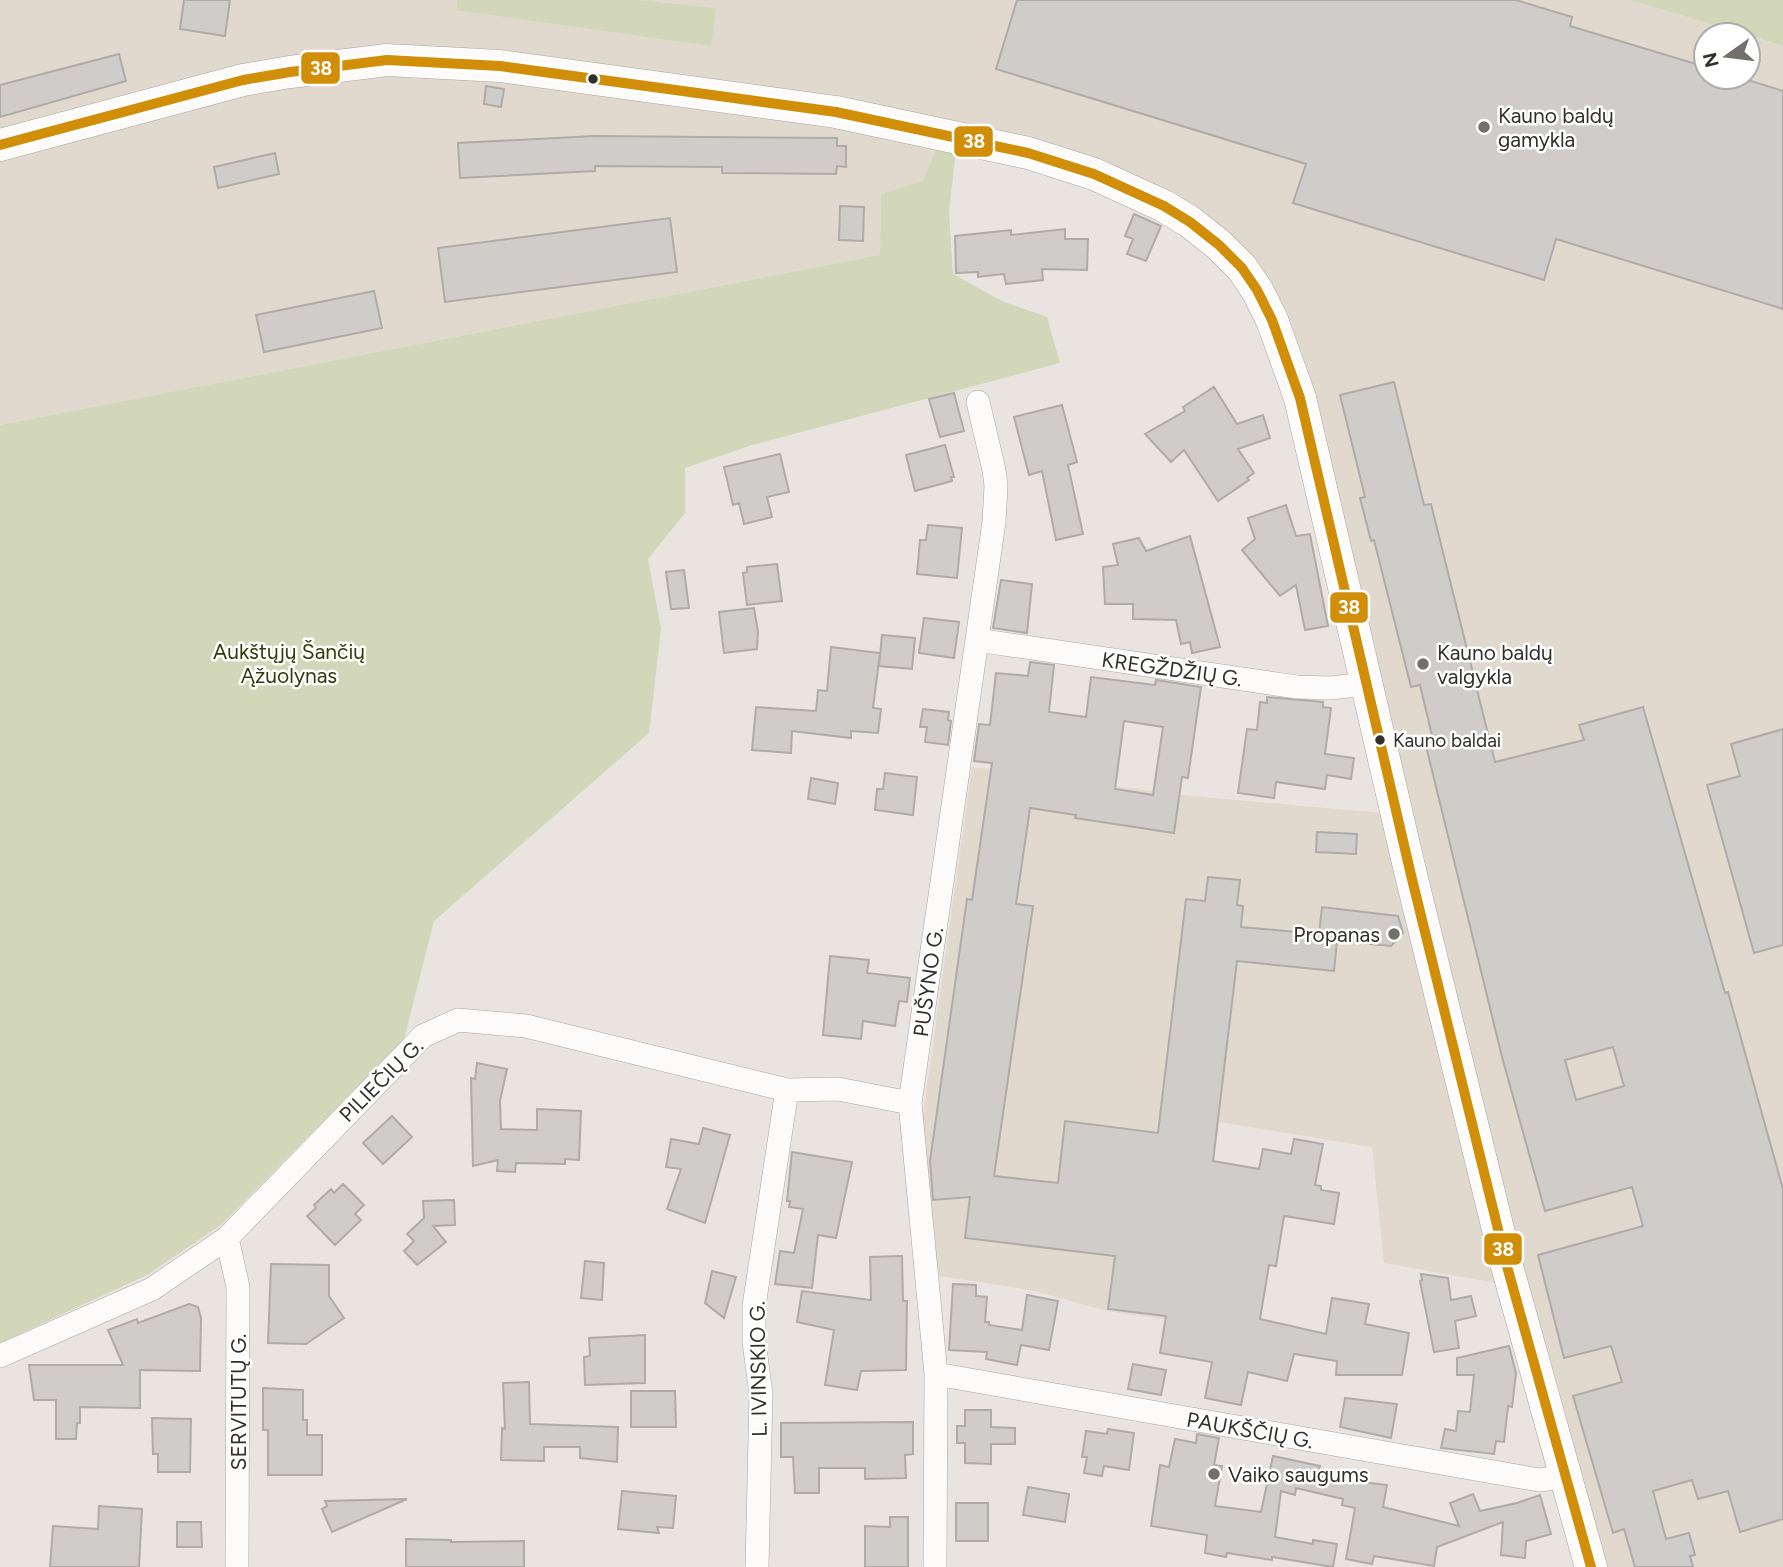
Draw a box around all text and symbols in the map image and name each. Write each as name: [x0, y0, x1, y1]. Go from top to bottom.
north arrow: [1692, 21, 1762, 91]
text: N: [1698, 50, 1724, 70]
line badge: 38: [300, 51, 341, 85]
text: 38: [310, 57, 332, 80]
unlabelled marker: [586, 72, 600, 86]
place label: Kauno baldų gamykla: [1498, 103, 1614, 152]
marker: Kauno baldų gamykla: [1476, 119, 1492, 135]
line badge: 38: [953, 125, 994, 158]
text: 38: [963, 130, 985, 153]
line badge: 38: [1329, 591, 1369, 624]
text: 38: [1338, 596, 1360, 619]
park label: Aukštųjų Šančių Ąžuolynas: [213, 639, 365, 688]
place label: Kauno baldų valgykla: [1437, 640, 1553, 689]
street label: KREGŽDŽIŲ G.: [1100, 647, 1244, 691]
marker: Kauno baldų valgykla: [1415, 656, 1431, 672]
place label: Kauno baldai: [1393, 729, 1501, 752]
marker: Kauno baldai: [1373, 733, 1387, 747]
place label: Propanas: [1293, 922, 1380, 947]
street label: PUŠYNO G.: [908, 925, 948, 1039]
marker: Propanas: [1386, 926, 1402, 942]
street label: PILIEČIŲ G.: [334, 1033, 428, 1127]
line badge: 38: [1483, 1232, 1523, 1266]
text: 38: [1492, 1238, 1514, 1261]
street label: L. IVINSKIO G.: [744, 1301, 772, 1437]
street label: SERVITUTŲ G.: [226, 1334, 251, 1470]
street label: PAUKŠČIŲ G.: [1185, 1407, 1315, 1453]
place label: Vaiko saugums: [1228, 1462, 1369, 1487]
marker: Vaiko saugums: [1206, 1466, 1222, 1482]

